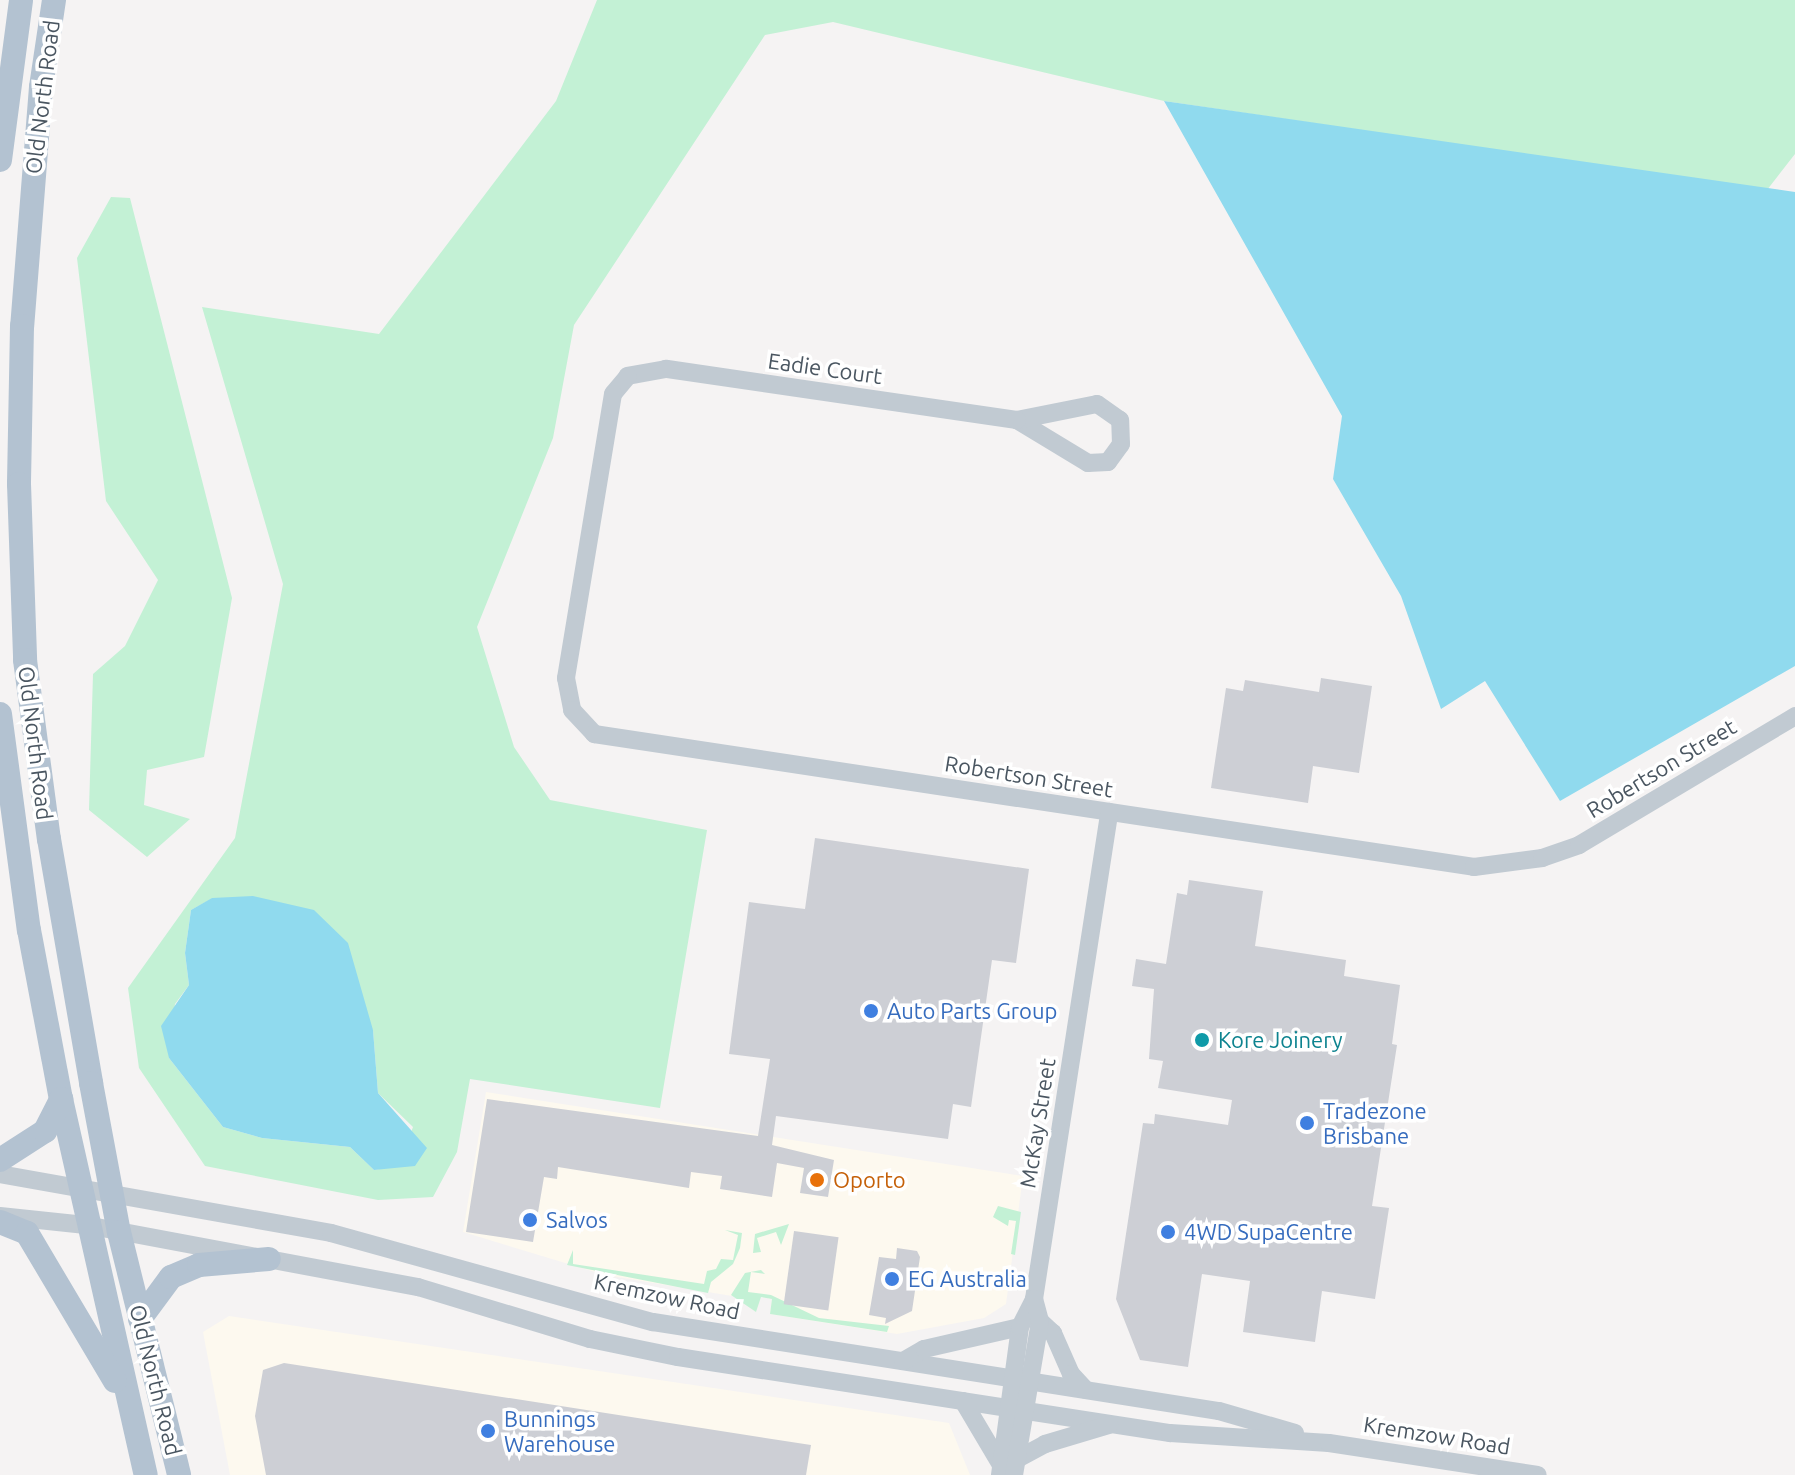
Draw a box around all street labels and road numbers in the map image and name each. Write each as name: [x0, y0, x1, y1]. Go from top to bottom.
street label: Old North Road: [19, 19, 65, 175]
street label: Eadie Court: [766, 347, 884, 389]
street label: Old North Road: [13, 665, 59, 821]
street label: Robertson Street: [1581, 713, 1741, 823]
street label: Robertson Street: [943, 750, 1115, 802]
street label: McKay Street: [1014, 1056, 1060, 1190]
street label: Kremzow Road: [592, 1268, 742, 1324]
street label: Old North Road: [124, 1302, 188, 1458]
street label: Kremzow Road: [1362, 1410, 1512, 1460]

